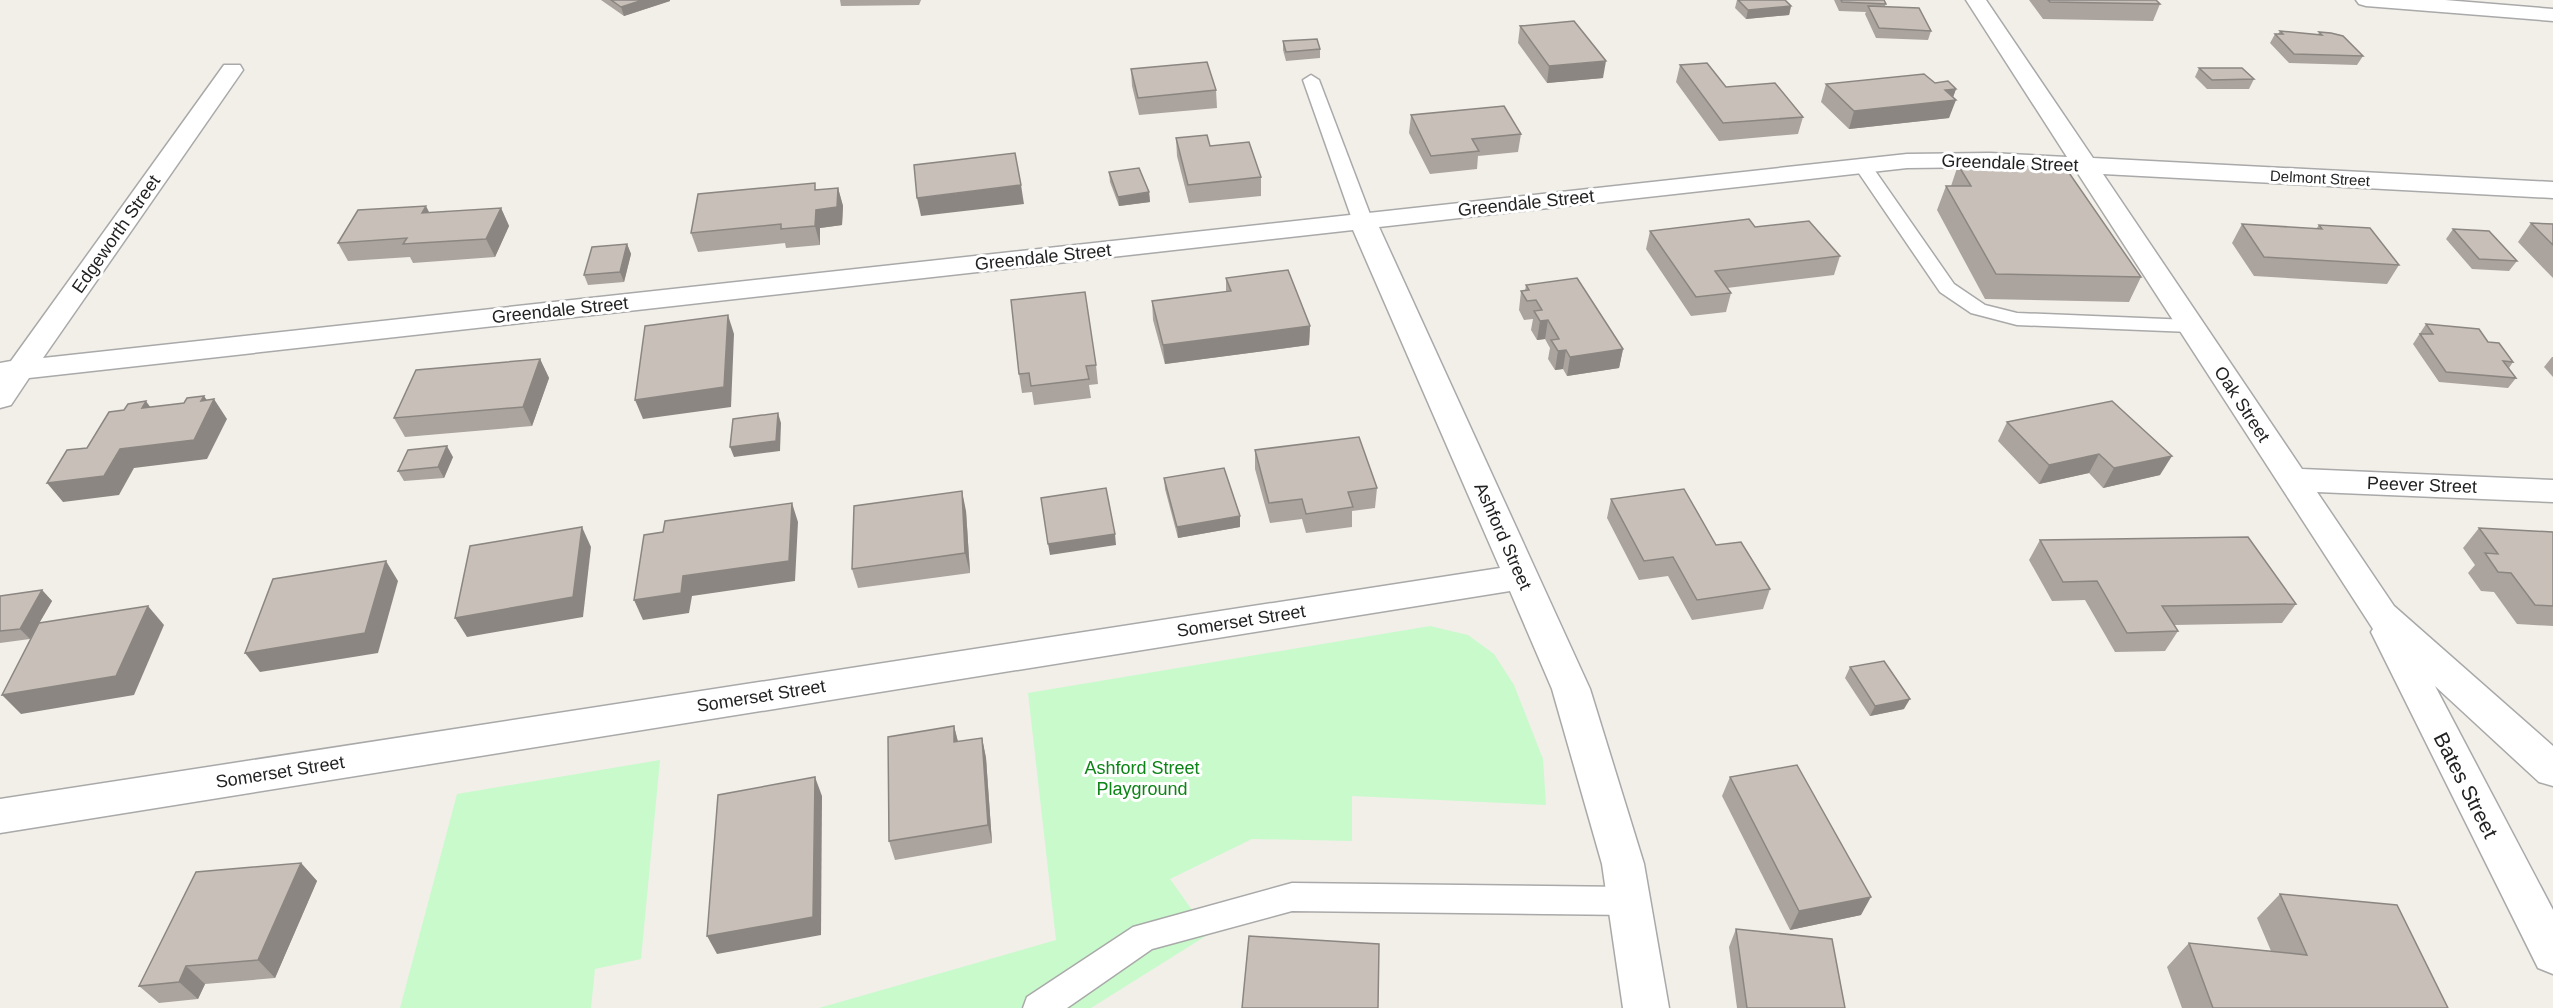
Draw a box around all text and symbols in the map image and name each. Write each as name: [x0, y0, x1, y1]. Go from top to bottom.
street label: Greendale Street: [1941, 151, 2079, 175]
street label: Delmont Street: [2270, 167, 2371, 189]
street label: Edgeworth Street: [68, 171, 164, 297]
street label: Greendale Street: [1457, 186, 1595, 220]
street label: Greendale Street: [974, 240, 1112, 274]
street label: Greendale Street: [491, 293, 629, 327]
street label: Oak Street: [2210, 362, 2274, 446]
street label: Peever Street: [2367, 473, 2477, 497]
street label: Ashford Street: [1470, 479, 1536, 593]
street label: Somerset Street: [1175, 601, 1307, 641]
street label: Somerset Street: [695, 676, 827, 716]
street label: Bates Street: [2430, 728, 2503, 842]
street label: Somerset Street: [214, 752, 346, 792]
park label: Ashford Street Playground: [1084, 758, 1200, 799]

